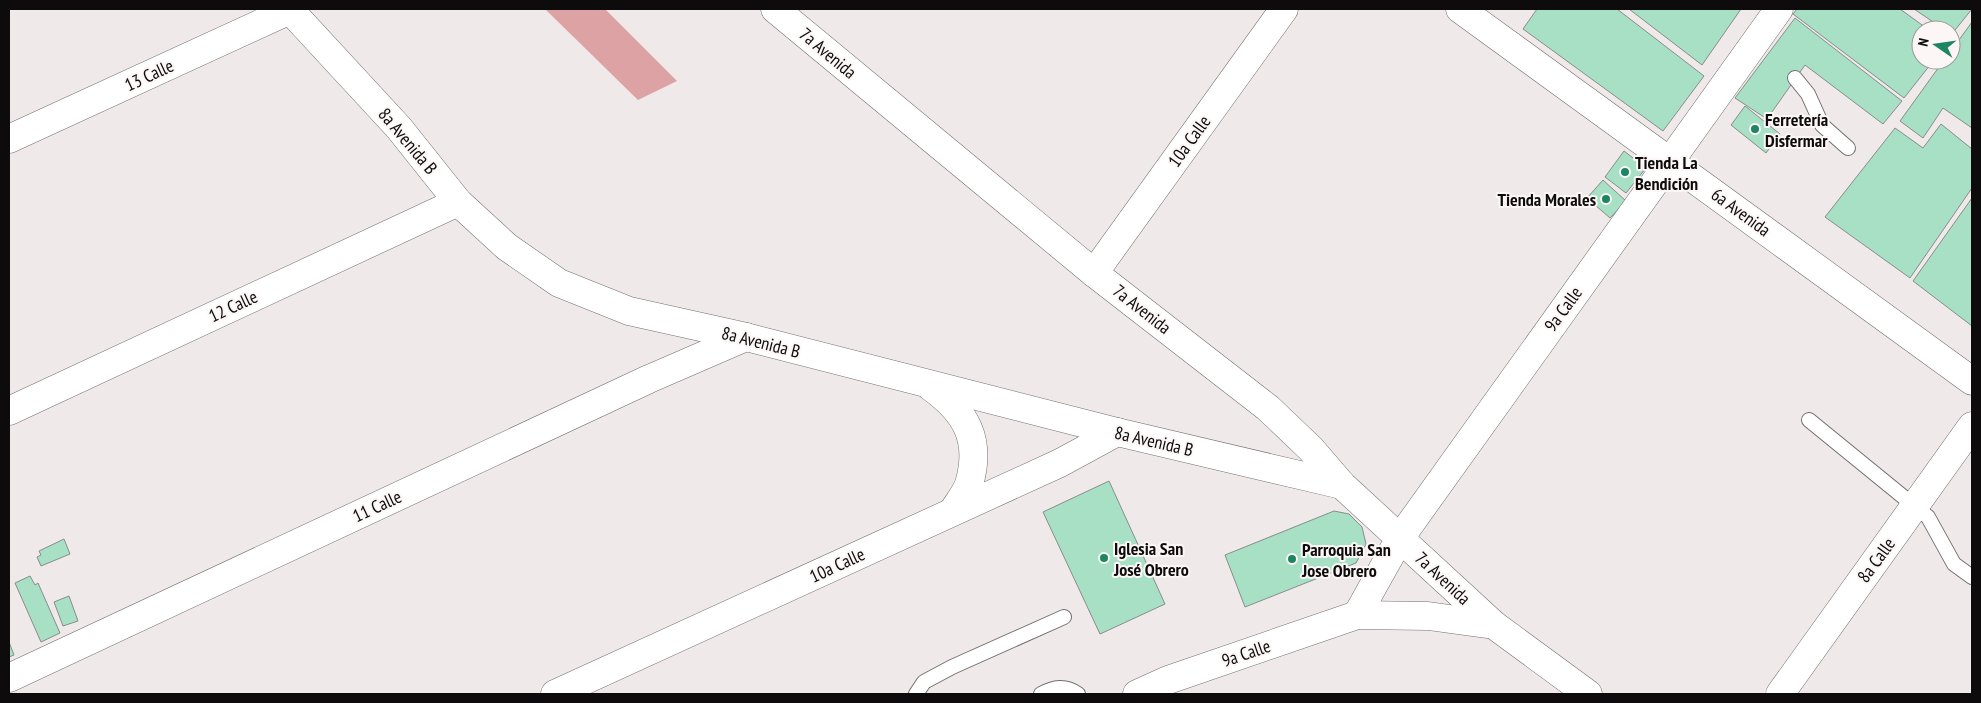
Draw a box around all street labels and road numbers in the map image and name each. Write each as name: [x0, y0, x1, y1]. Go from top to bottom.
street label: 7a Avenida: [795, 22, 861, 84]
street label: 13 Calle: [121, 54, 177, 96]
street label: 8a Avenida B: [373, 103, 443, 179]
street label: 10a Calle: [1163, 111, 1215, 171]
street label: 6a Avenida: [1707, 183, 1775, 241]
street label: 7a Avenida: [1108, 279, 1176, 339]
street label: 9a Calle: [1539, 282, 1587, 336]
street label: 12 Calle: [205, 285, 261, 327]
street label: 8a Avenida B: [719, 321, 803, 363]
street label: 8a Avenida B: [1112, 421, 1196, 461]
street label: 11 Calle: [349, 485, 405, 527]
street label: 8a Calle: [1852, 533, 1900, 587]
street label: 10a Calle: [806, 542, 868, 588]
street label: 7a Avenida: [1410, 547, 1476, 609]
street label: 9a Calle: [1219, 634, 1273, 672]

